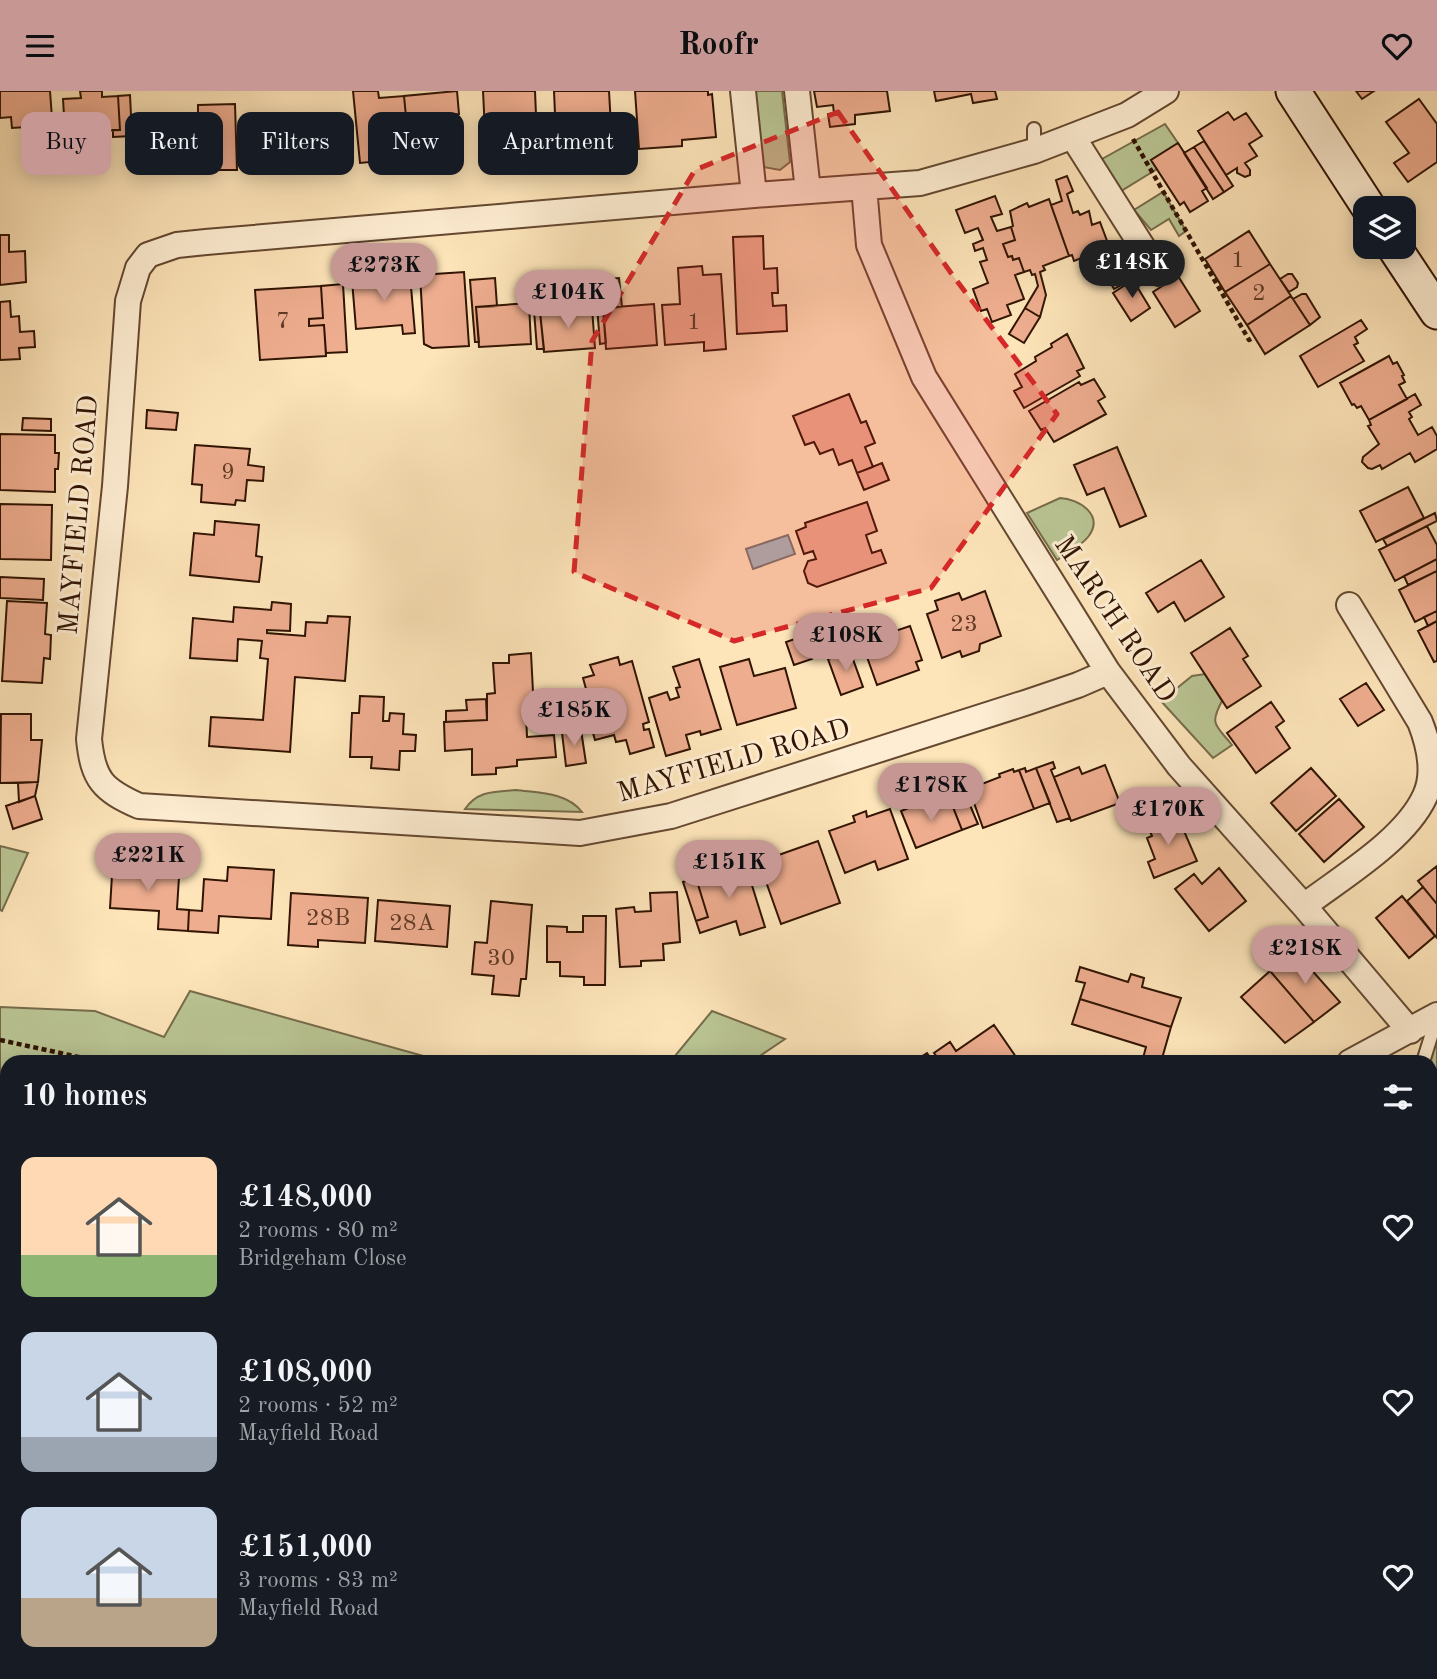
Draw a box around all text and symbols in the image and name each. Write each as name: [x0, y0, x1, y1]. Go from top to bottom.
icon: menu: [21, 27, 59, 65]
icon: heart: [1378, 27, 1416, 65]
text: Roofr: [678, 30, 759, 62]
chip: Buy: [21, 112, 111, 175]
chip: Rent: [125, 112, 223, 175]
chip: Filters: [237, 112, 354, 175]
chip: New: [368, 112, 464, 175]
chip: Apartment: [478, 112, 638, 175]
map controls: [1353, 196, 1416, 259]
button: layers: [1353, 196, 1416, 259]
pin: £148K: [1083, 241, 1181, 300]
pin: £273K: [335, 243, 433, 303]
house number: 1: [1231, 249, 1245, 273]
text: £148K: [1095, 251, 1169, 274]
text: £273K: [347, 254, 421, 277]
pin: £104K: [519, 271, 617, 330]
text: £104K: [531, 281, 605, 304]
house number: 2: [1252, 282, 1266, 306]
house number: 7: [276, 310, 290, 334]
house number: 1: [687, 311, 701, 335]
street label: MAYFIELD ROAD: [56, 394, 104, 636]
house number: 9: [221, 461, 235, 485]
street label: MARCH ROAD: [1048, 531, 1180, 709]
pin: £108K: [797, 613, 895, 673]
house number: 23: [950, 613, 978, 637]
text: £108K: [809, 624, 883, 647]
pin: £185K: [525, 689, 623, 748]
text: £185K: [537, 699, 611, 722]
street label: MAYFIELD ROAD: [614, 715, 854, 809]
pin: £178K: [882, 763, 980, 823]
text: £178K: [894, 774, 968, 797]
pin: £170K: [1119, 787, 1217, 847]
text: £170K: [1131, 798, 1205, 821]
pin: £221K: [99, 833, 197, 893]
pin: £151K: [680, 841, 778, 900]
text: £221K: [111, 844, 185, 867]
text: £151K: [692, 851, 766, 874]
house number: 28B: [306, 907, 350, 931]
house number: 28A: [389, 912, 435, 936]
pin: £218K: [1256, 927, 1354, 986]
text: £218K: [1268, 937, 1342, 960]
house number: 30: [487, 947, 515, 971]
icon: filters: [1379, 1078, 1417, 1116]
text: 10 homes: [21, 1082, 147, 1112]
text: £148,000: [238, 1183, 372, 1213]
icon: home: [77, 1185, 161, 1269]
icon: heart: [1379, 1208, 1417, 1246]
text: 2 rooms · 80 m²: [238, 1219, 398, 1242]
text: Bridgeham Close: [238, 1247, 407, 1270]
text: £108,000: [238, 1358, 372, 1388]
icon: home: [77, 1360, 161, 1444]
icon: heart: [1379, 1383, 1417, 1421]
text: 2 rooms · 52 m²: [238, 1394, 398, 1417]
text: Mayfield Road: [238, 1422, 379, 1445]
text: £151,000: [238, 1533, 372, 1563]
icon: home: [77, 1535, 161, 1619]
icon: heart: [1379, 1558, 1417, 1596]
text: 3 rooms · 83 m²: [238, 1569, 398, 1592]
text: Mayfield Road: [238, 1597, 379, 1620]

